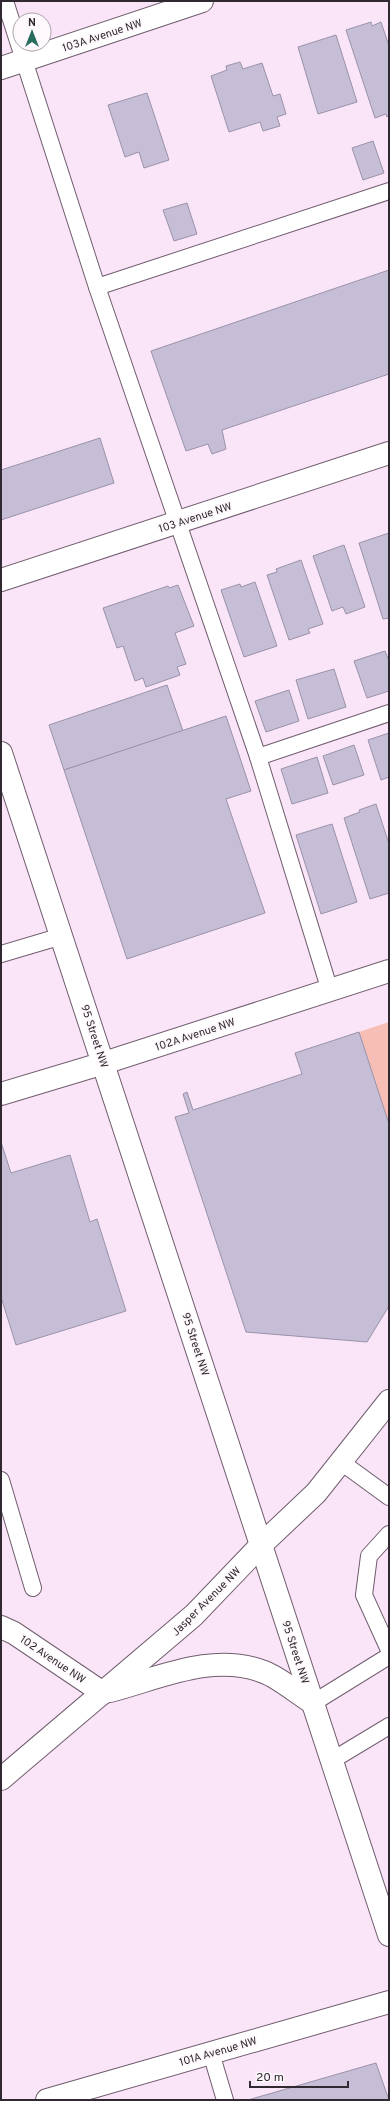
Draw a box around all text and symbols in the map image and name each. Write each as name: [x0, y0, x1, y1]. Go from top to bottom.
north arrow: [12, 12, 52, 52]
text: N: [28, 16, 36, 30]
street label: 103A Avenue NW: [61, 16, 144, 55]
street label: 103 Avenue NW: [157, 500, 234, 536]
street label: 95 Street NW: [77, 1003, 111, 1070]
street label: 102A Avenue NW: [154, 1015, 237, 1054]
street label: 95 Street NW: [178, 1311, 212, 1378]
street label: Jasper Avenue NW: [169, 1564, 244, 1639]
street label: 95 Street NW: [278, 1619, 312, 1686]
street label: 102 Avenue NW: [17, 1633, 88, 1687]
street label: 101A Avenue NW: [178, 2034, 259, 2070]
scale bar: [250, 2063, 348, 2089]
text: 20 m: [256, 2070, 284, 2086]

